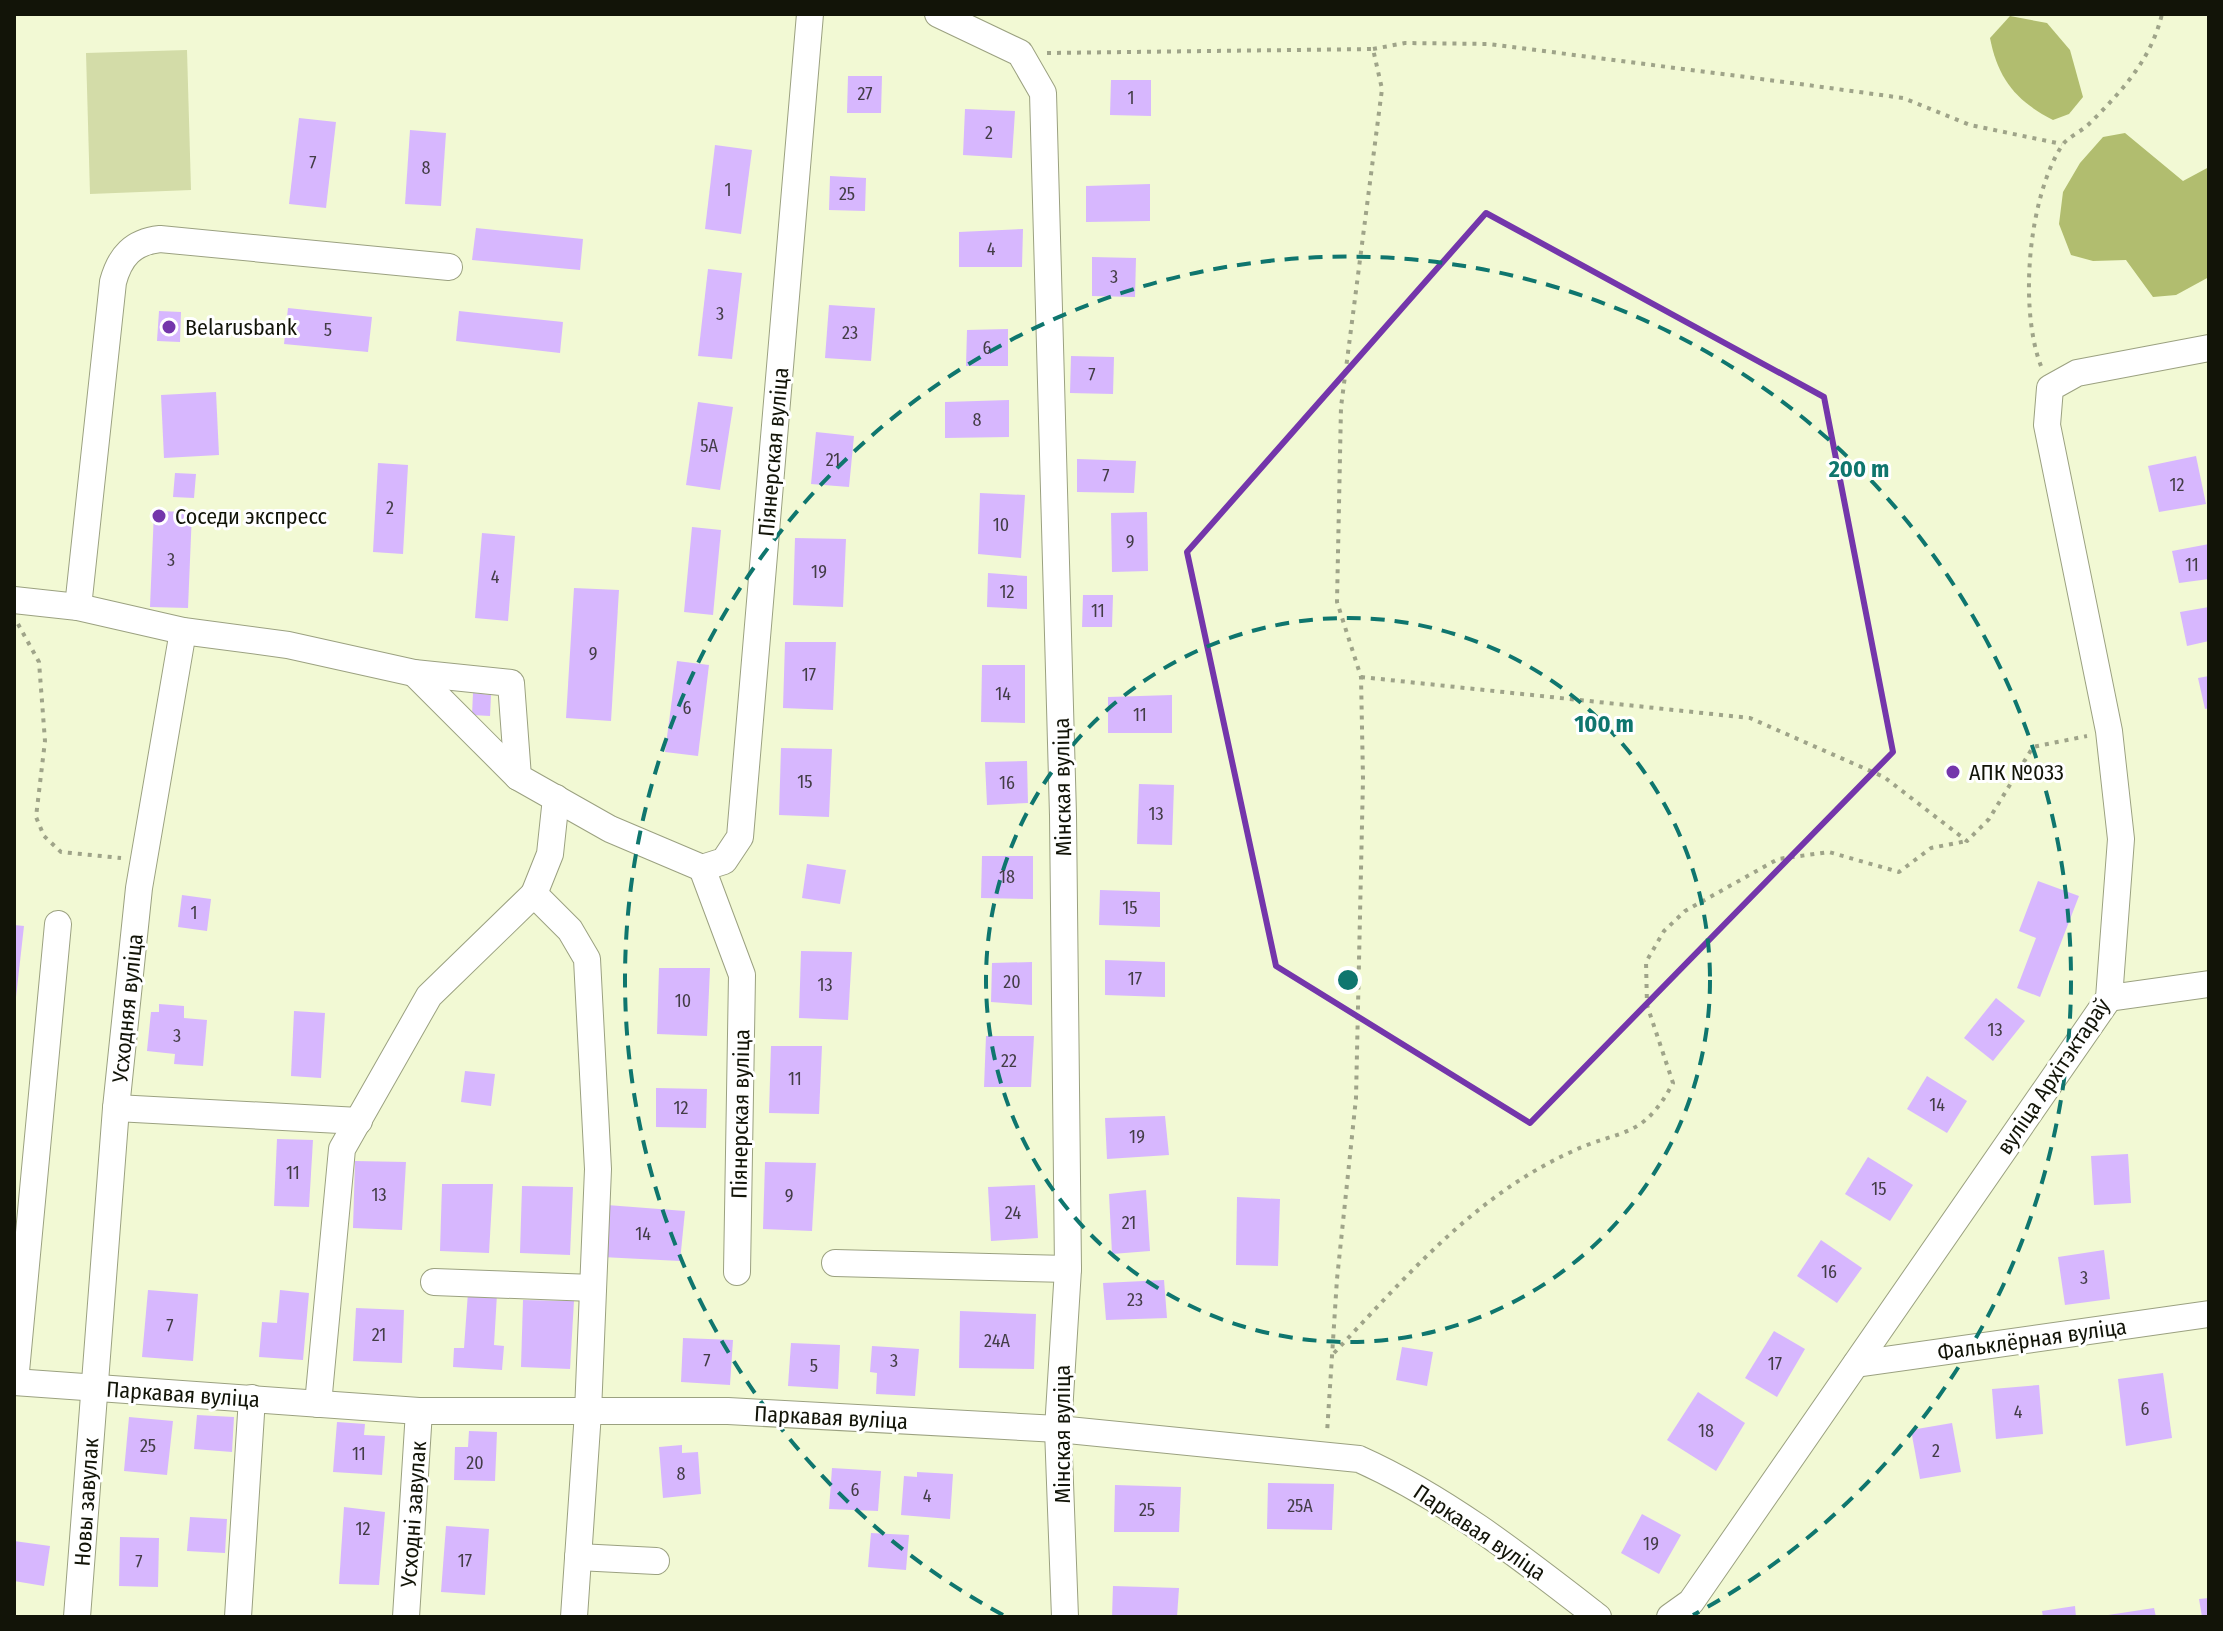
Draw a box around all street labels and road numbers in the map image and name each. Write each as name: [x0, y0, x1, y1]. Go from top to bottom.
street label: Піянерская вуліца: [753, 366, 794, 538]
street label: Мінская вуліца: [1048, 717, 1077, 857]
street label: Усходняя вуліца: [106, 932, 149, 1085]
street label: вуліца Архітэктараў: [1991, 993, 2116, 1160]
street label: Піянерская вуліца: [726, 1029, 755, 1199]
street label: Фальклёрная вуліца: [1936, 1313, 2128, 1366]
street label: Мінская вуліца: [1049, 1365, 1076, 1503]
street label: Паркавая вуліца: [105, 1376, 261, 1413]
street label: Паркавая вуліца: [753, 1400, 908, 1435]
street label: Новы завулак: [69, 1436, 105, 1567]
street label: Усходні завулак: [395, 1439, 432, 1589]
street label: Паркавая вуліца: [1408, 1478, 1551, 1587]

